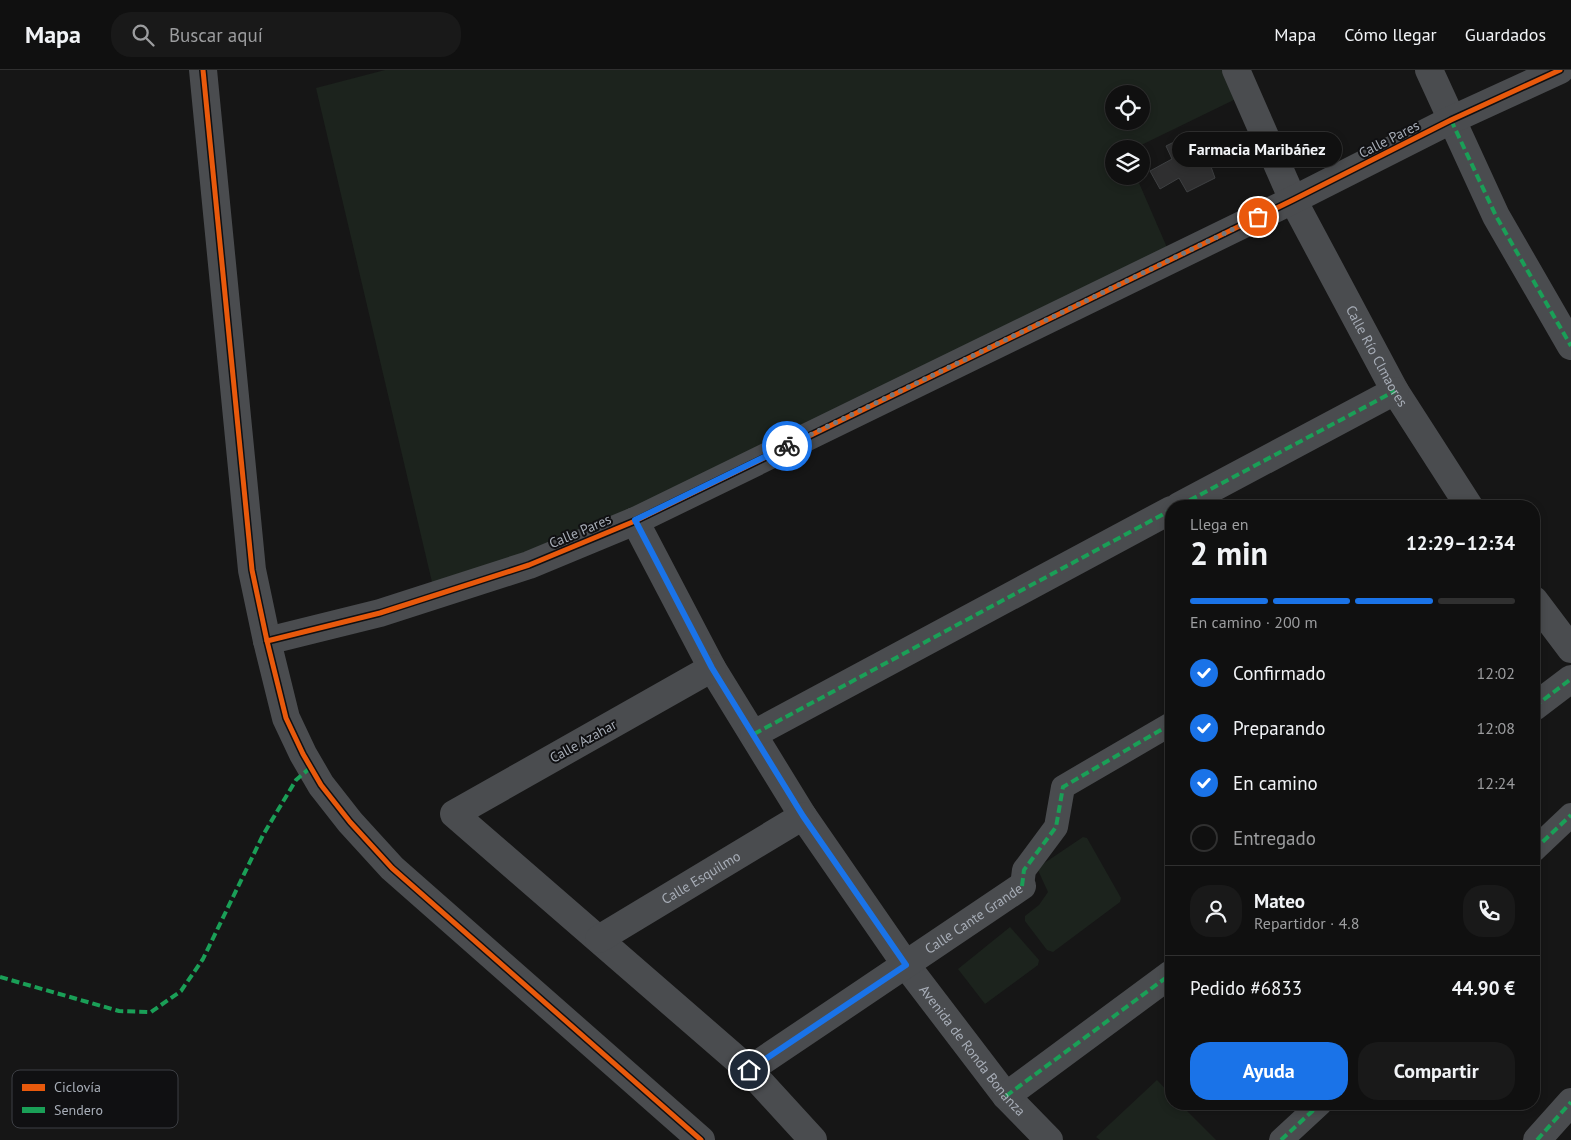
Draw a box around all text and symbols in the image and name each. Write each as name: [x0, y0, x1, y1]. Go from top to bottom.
search box: [111, 12, 461, 57]
text: Mapa: [25, 19, 81, 50]
icon: search: [129, 21, 157, 49]
text: Buscar aquí: [169, 23, 263, 47]
text: Mapa: [1274, 23, 1316, 46]
text: Cómo llegar: [1344, 23, 1437, 46]
text: Guardados: [1465, 23, 1546, 46]
map controls: [1105, 85, 1150, 185]
button: locate: [1105, 85, 1150, 130]
street label: Calle Pares: [1356, 116, 1422, 162]
callout: Farmacia Maribáñez: [1173, 132, 1343, 167]
text: Farmacia Maribáñez: [1189, 139, 1325, 159]
button: layers: [1105, 140, 1150, 185]
pin: [1237, 196, 1279, 238]
icon: bag: [1244, 203, 1272, 231]
street label: Calle Río Clmaores: [1342, 302, 1412, 410]
courier: [762, 421, 812, 471]
icon: bike: [773, 432, 801, 460]
street label: Calle Pares: [546, 510, 614, 552]
text: Llega en: [1190, 514, 1249, 534]
text: 12:29–12:34: [1406, 531, 1515, 555]
text: 2 min: [1190, 532, 1268, 574]
text: En camino · 200 m: [1190, 612, 1318, 632]
icon: check: [1190, 659, 1218, 687]
text: Confirmado: [1233, 661, 1326, 685]
text: 12:02: [1477, 663, 1515, 683]
icon: check: [1190, 714, 1218, 742]
street label: Calle Azahar: [546, 715, 620, 767]
text: Preparando: [1233, 716, 1325, 740]
text: 12:08: [1477, 718, 1515, 738]
icon: check: [1190, 769, 1218, 797]
text: En camino: [1233, 771, 1318, 795]
text: 12:24: [1477, 773, 1515, 793]
text: Entregado: [1233, 826, 1316, 850]
street label: Calle Esquilmo: [658, 847, 744, 908]
street label: Calle Cante Grande: [921, 879, 1026, 958]
button: person: [1190, 885, 1242, 937]
button: phone: [1463, 885, 1515, 937]
text: Mateo: [1254, 889, 1305, 913]
text: Repartidor · 4.8: [1254, 913, 1359, 933]
text: Pedido #6833: [1190, 976, 1302, 1000]
text: 44.90 €: [1452, 976, 1515, 1000]
street label: Avenida de Ronda Bonanza: [915, 981, 1029, 1120]
button: Ayuda: [1190, 1042, 1348, 1100]
button: Compartir: [1358, 1042, 1515, 1100]
pin: [728, 1049, 770, 1091]
icon: home: [735, 1056, 763, 1084]
legend: [12, 1070, 178, 1128]
text: Ciclovía: [54, 1078, 101, 1096]
text: Sendero: [54, 1101, 103, 1119]

